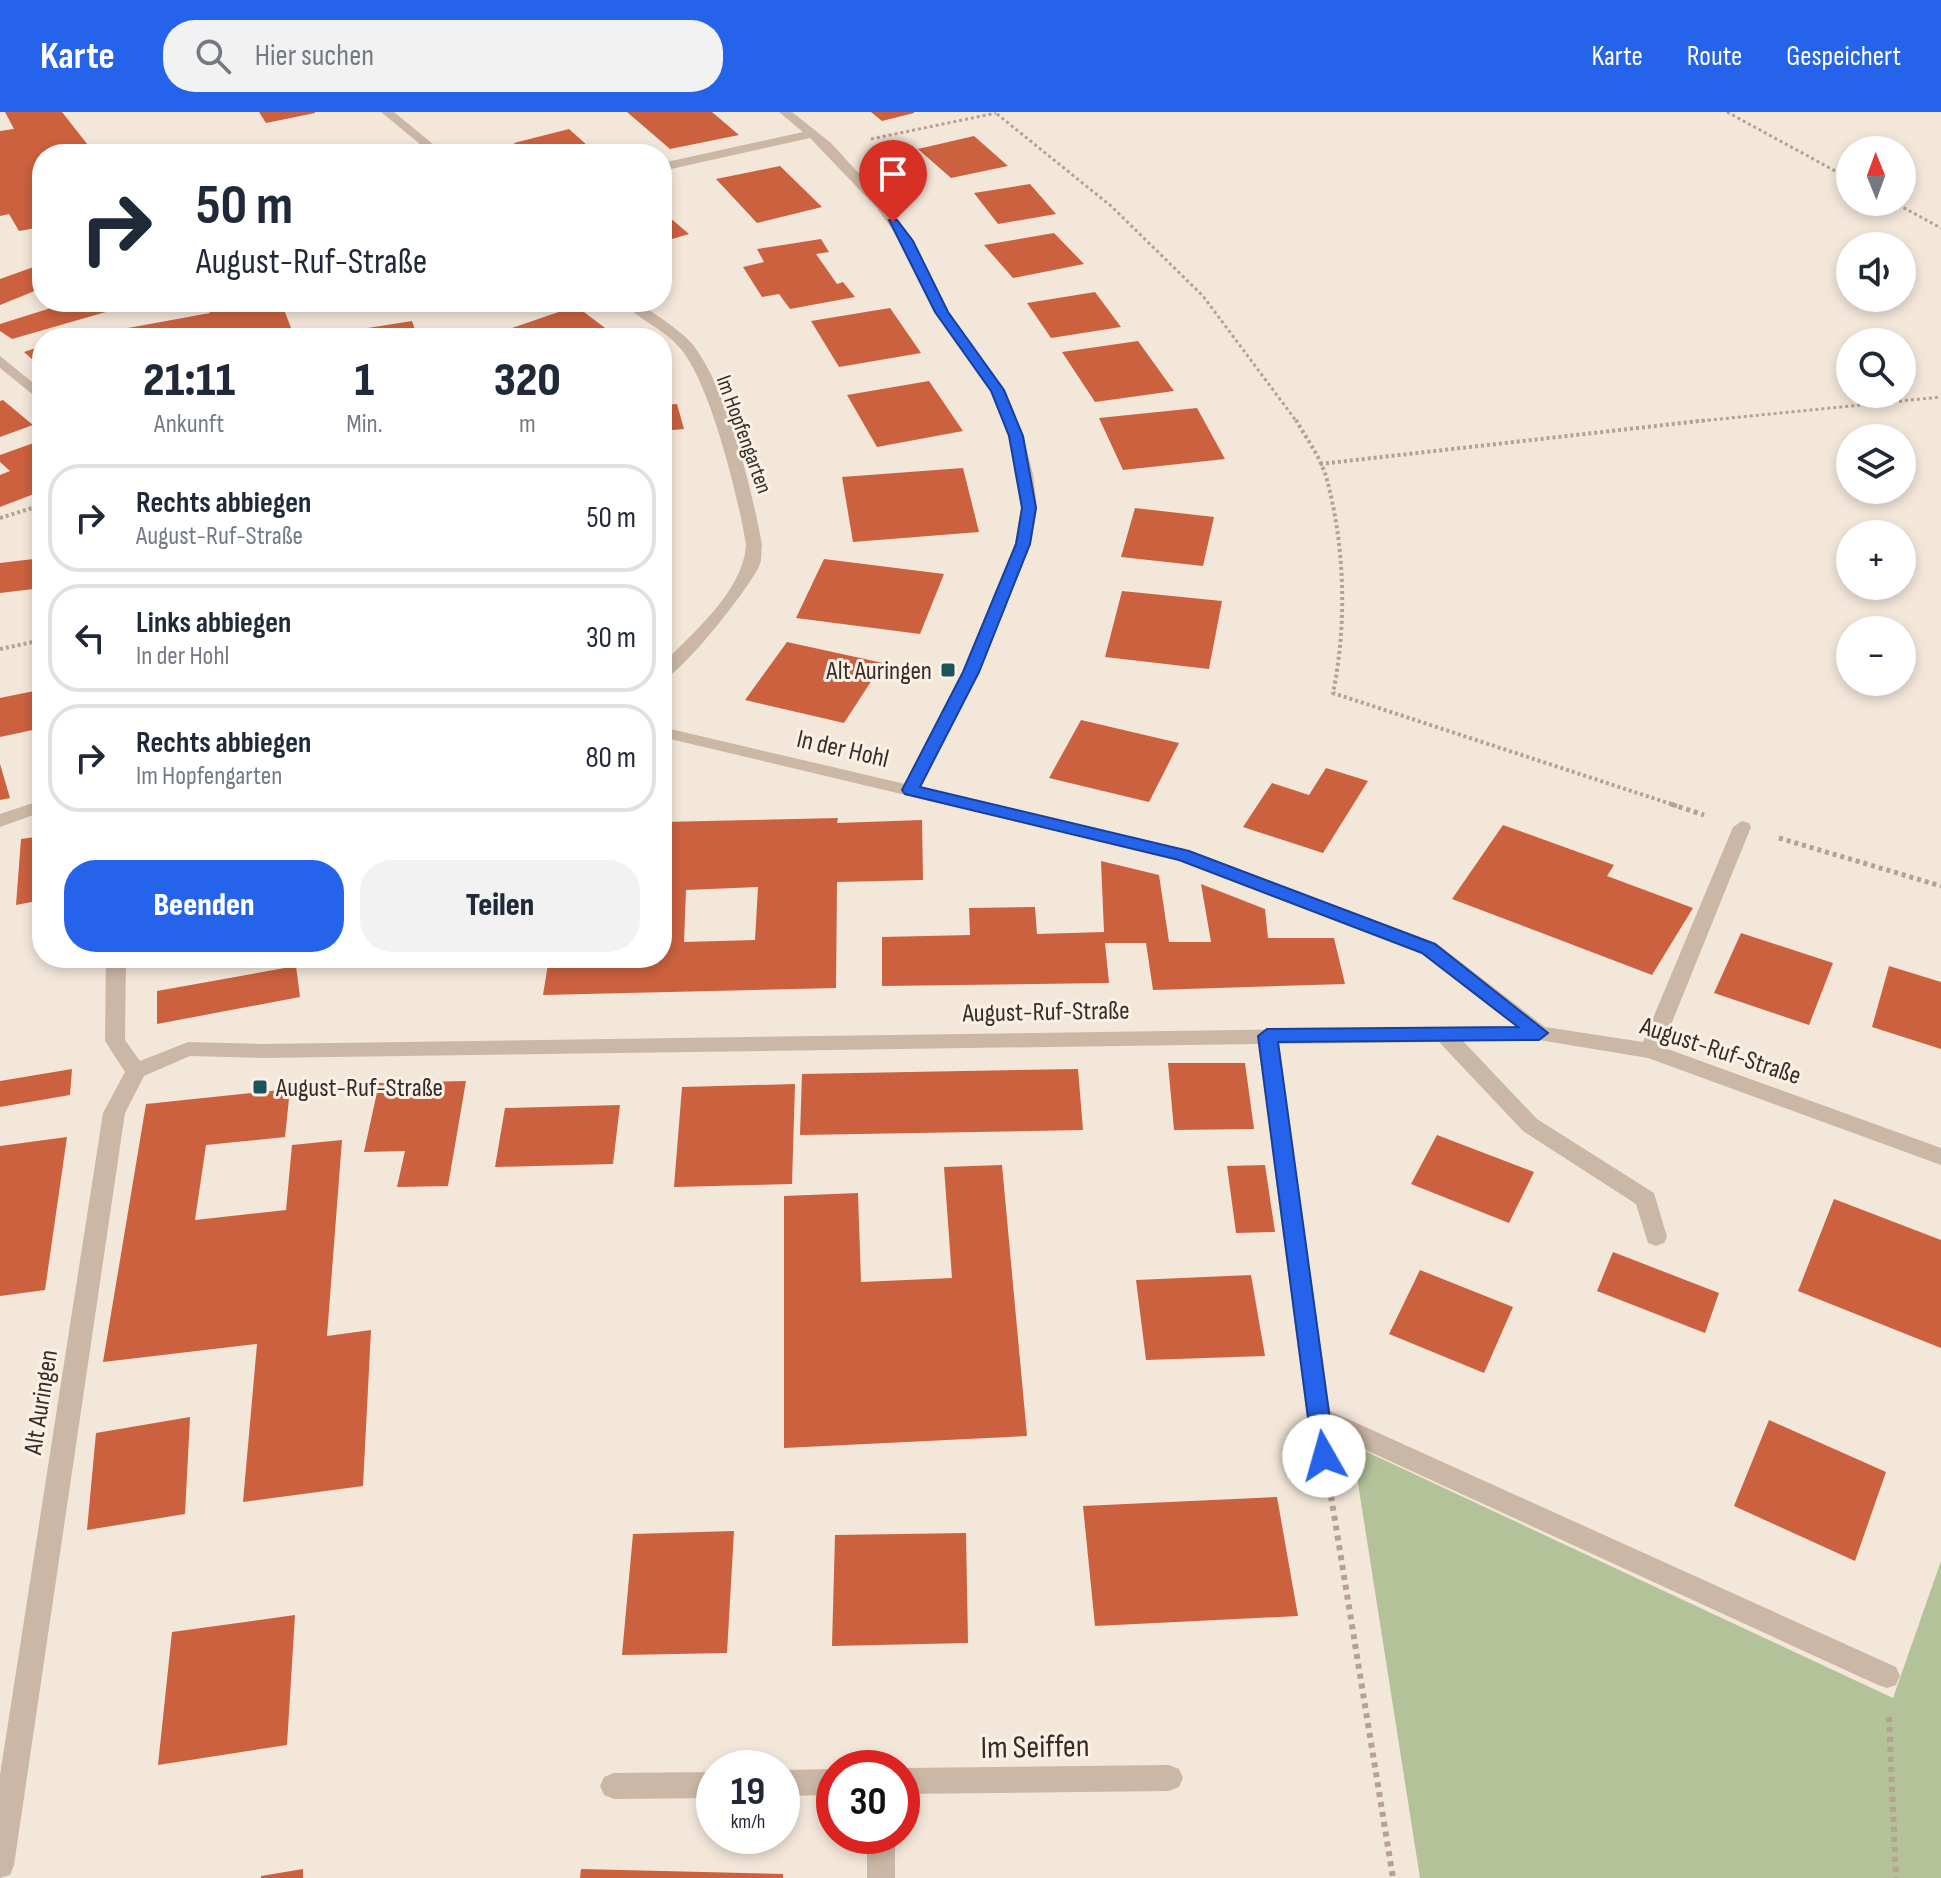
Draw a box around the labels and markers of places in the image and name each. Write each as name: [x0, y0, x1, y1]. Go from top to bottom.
pin: [859, 140, 927, 222]
place label: Alt Auringen: [825, 656, 932, 687]
marker: Alt Auringen: [939, 661, 957, 679]
place label: August-Ruf-Straße: [275, 1073, 443, 1104]
marker: August-Ruf-Straße: [251, 1078, 269, 1096]

